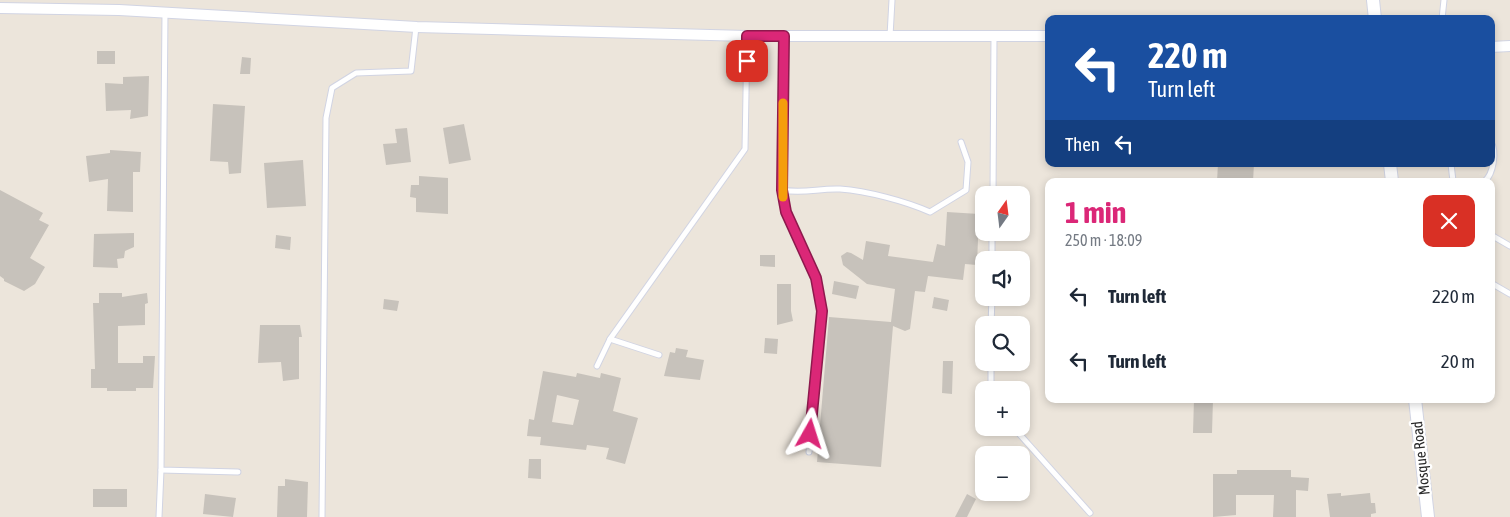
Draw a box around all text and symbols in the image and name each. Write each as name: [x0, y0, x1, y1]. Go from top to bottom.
icon: left: [1065, 35, 1130, 100]
text: 220 m: [1148, 35, 1227, 75]
pin: [726, 40, 768, 82]
icon: arrive: [733, 47, 761, 75]
text: Turn left: [1148, 76, 1215, 102]
icon: left: [1110, 130, 1138, 158]
text: Then: [1065, 133, 1100, 155]
north arrow: [975, 186, 1030, 241]
map controls: [975, 186, 1030, 501]
text: 1 min: [1065, 195, 1126, 229]
button: close: [1423, 195, 1475, 247]
text: 250 m · 18:09: [1065, 231, 1142, 249]
button: sound: [975, 251, 1030, 306]
icon: left: [1065, 282, 1093, 310]
text: Turn left: [1108, 285, 1166, 307]
text: 220 m: [1432, 285, 1475, 307]
button: search: [975, 316, 1030, 371]
icon: left: [1065, 347, 1093, 375]
text: Turn left: [1108, 350, 1166, 372]
text: 20 m: [1441, 350, 1475, 372]
button: +: [975, 381, 1030, 436]
position arrow: [783, 407, 835, 459]
street label: Mosque Road: [1408, 420, 1433, 496]
button: −: [975, 446, 1030, 501]

